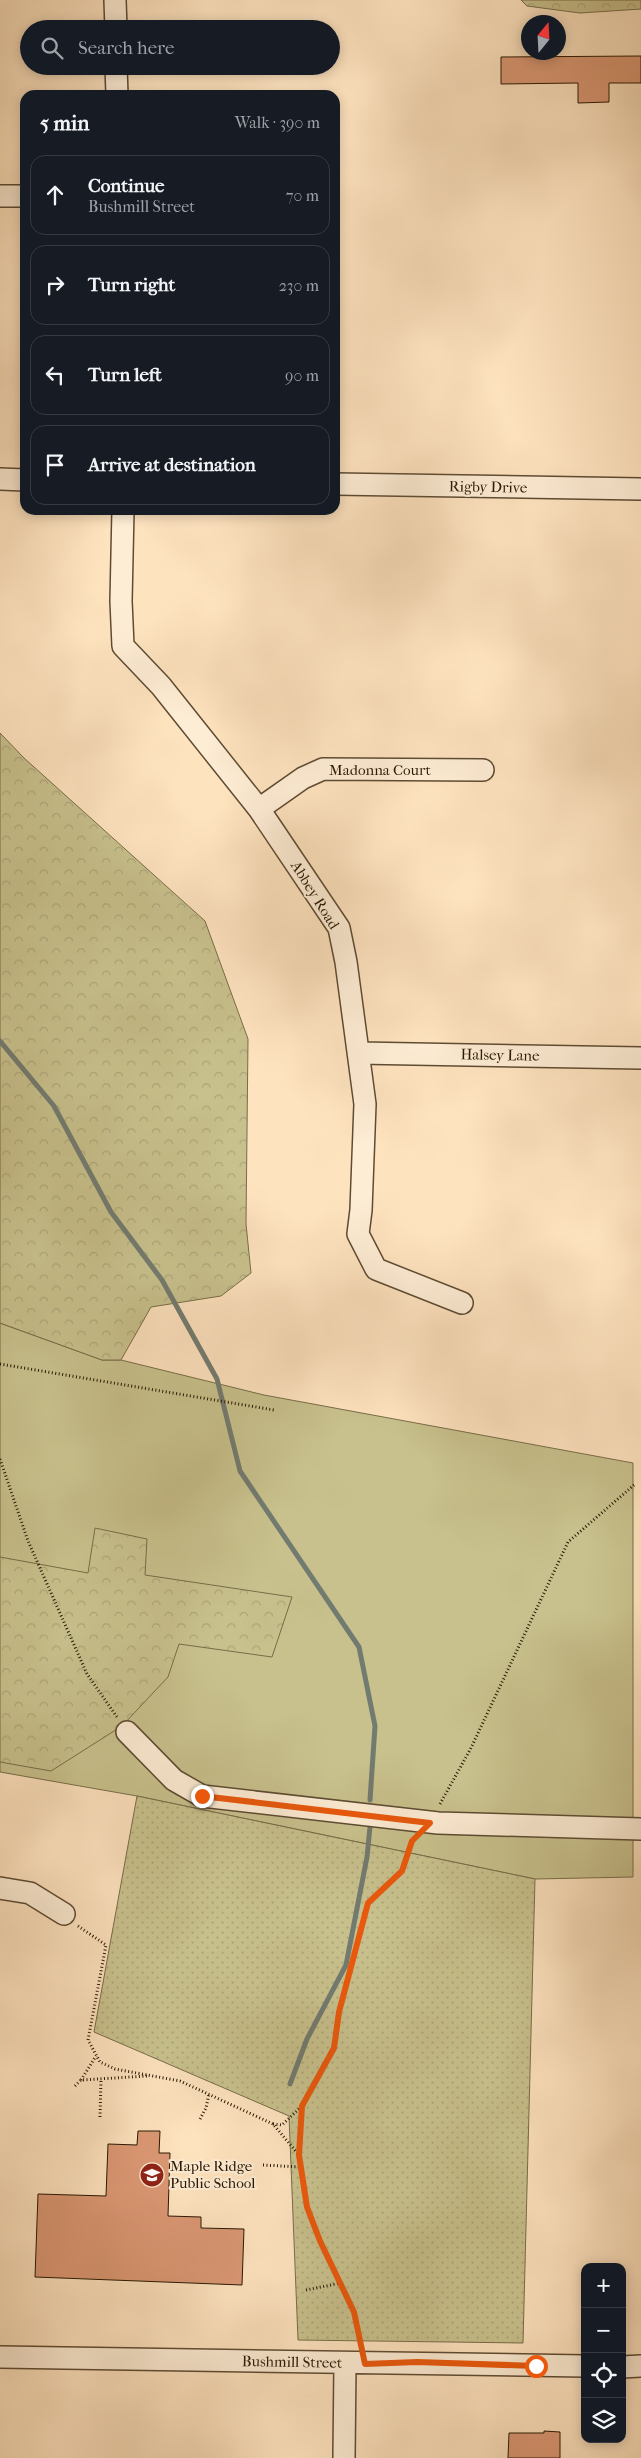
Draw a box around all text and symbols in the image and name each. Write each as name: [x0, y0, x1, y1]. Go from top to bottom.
north arrow: [521, 15, 566, 60]
search box: [20, 20, 340, 75]
icon: search: [38, 34, 66, 62]
text: Search here: [78, 37, 174, 59]
text: 5 min: [40, 111, 89, 135]
text: Walk · 390 m: [235, 113, 320, 132]
text: Continue: [88, 175, 164, 197]
icon: ahead: [41, 181, 69, 209]
text: 70 m: [286, 186, 319, 205]
text: Bushmill Street: [88, 197, 195, 216]
icon: right: [41, 271, 69, 299]
text: Turn right: [88, 274, 175, 296]
text: 230 m: [279, 276, 319, 295]
icon: left: [41, 361, 69, 389]
text: Turn left: [88, 364, 162, 386]
text: 90 m: [285, 366, 319, 385]
icon: arrive: [41, 451, 69, 479]
text: Arrive at destination: [88, 454, 256, 476]
street label: Rigby Drive: [449, 477, 528, 497]
street label: Madonna Court: [329, 761, 432, 779]
street label: Abbey Road: [286, 857, 344, 933]
street label: Halsey Lane: [460, 1045, 540, 1065]
route end: [191, 1785, 214, 1808]
place label: Maple Ridge Public School: [170, 2157, 255, 2192]
school or university icon: Maple Ridge Public School: [139, 2162, 165, 2188]
map controls: [581, 2263, 626, 2443]
button: +: [581, 2263, 626, 2308]
button: −: [581, 2308, 626, 2353]
street label: Bushmill Street: [242, 2352, 343, 2372]
button: locate: [581, 2353, 626, 2398]
route start: [525, 2355, 548, 2378]
button: layers: [581, 2398, 626, 2443]

